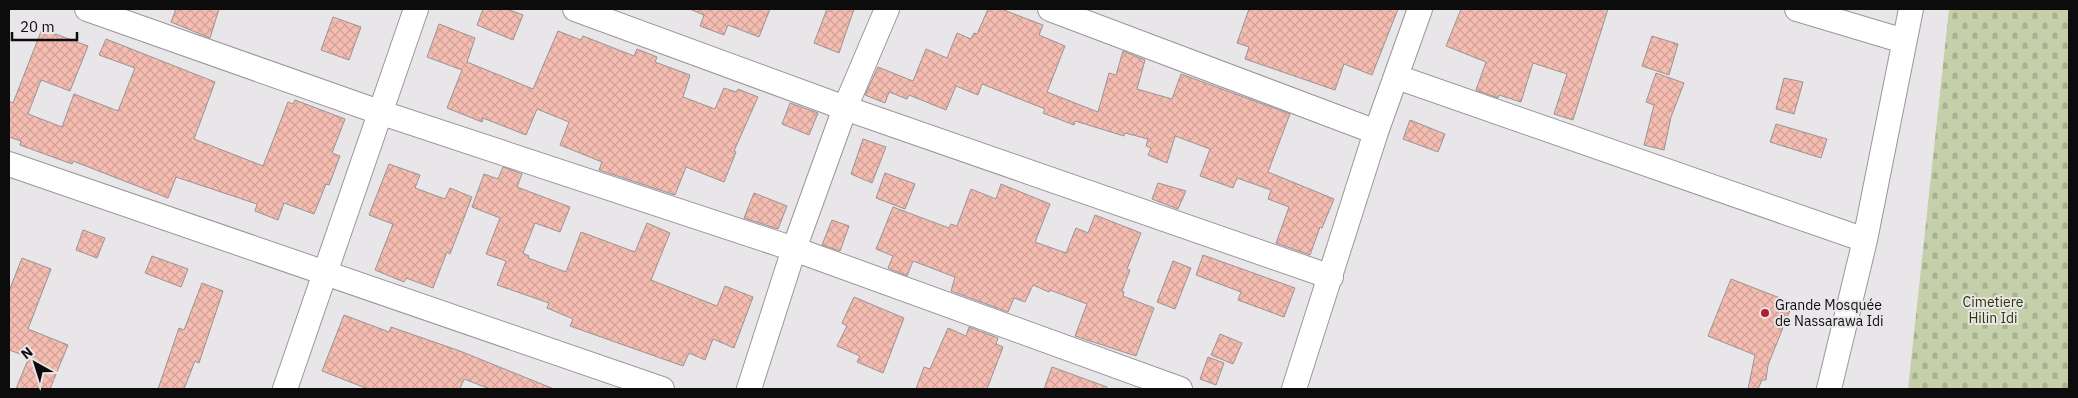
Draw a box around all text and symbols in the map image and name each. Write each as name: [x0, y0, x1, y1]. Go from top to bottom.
scale bar: [12, 10, 78, 42]
text: 20 m: [20, 17, 55, 36]
park label: Cimetiere Hilin Idi: [1963, 293, 2024, 327]
place label: Grande Mosquée de Nassarawa Idi: [1775, 296, 1884, 330]
marker: Grande Mosquée de Nassarawa Idi: [1759, 307, 1771, 319]
north arrow: [10, 338, 60, 388]
text: N: [17, 343, 36, 363]

